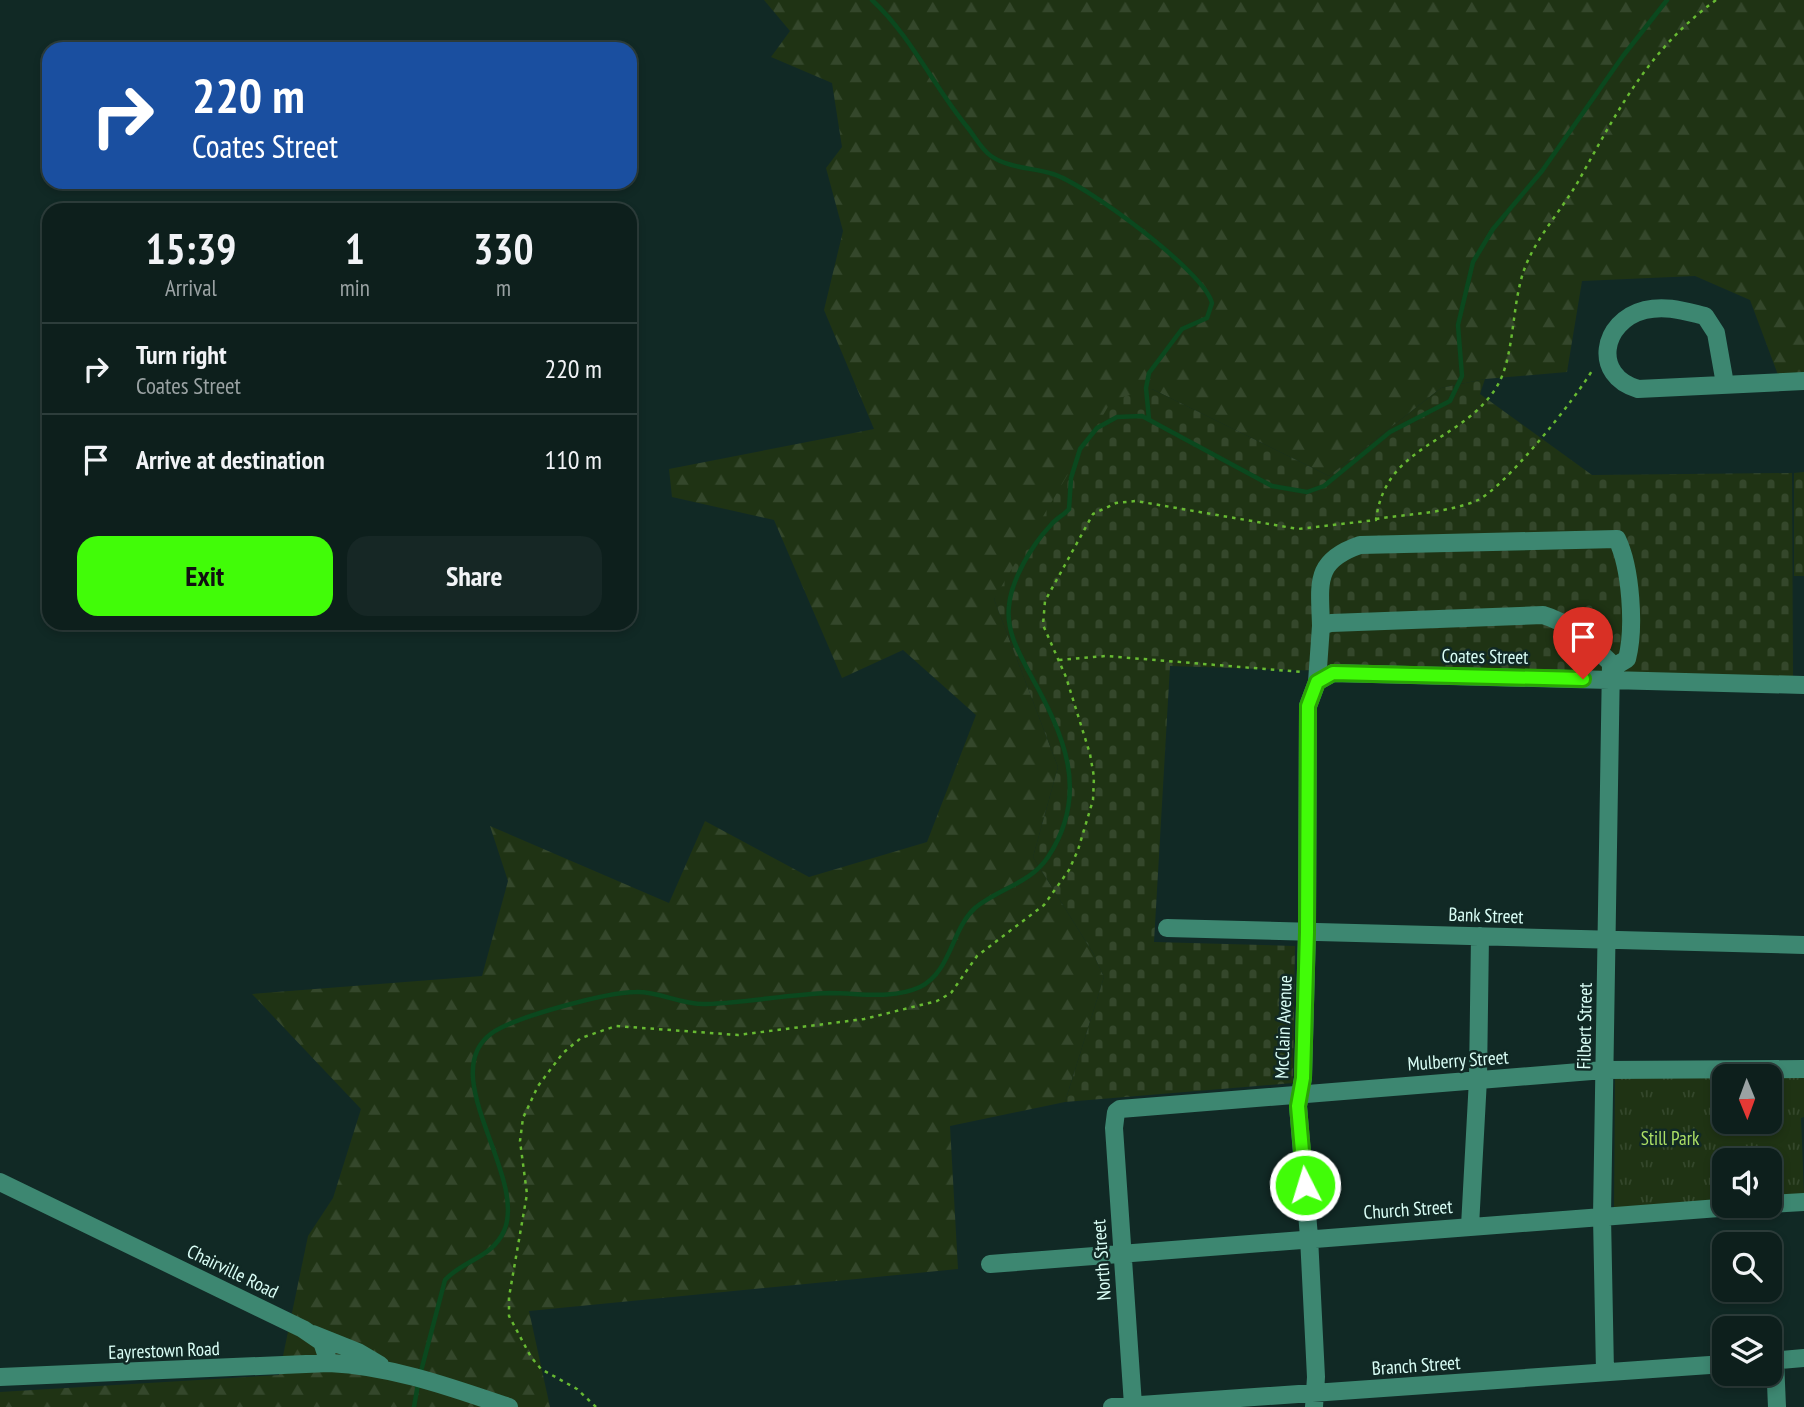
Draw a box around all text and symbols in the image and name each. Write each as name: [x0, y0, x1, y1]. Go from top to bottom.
text: 220 m: [192, 63, 305, 127]
icon: right: [77, 70, 168, 161]
text: Coates Street: [192, 125, 338, 167]
text: 15:39: [145, 221, 236, 276]
text: 1: [345, 221, 365, 276]
text: 330: [473, 221, 534, 276]
text: Arrival: [165, 273, 217, 302]
text: min: [340, 273, 370, 302]
text: m: [496, 273, 511, 302]
text: Turn right: [136, 338, 227, 371]
icon: right: [77, 350, 115, 388]
text: 220 m: [544, 352, 602, 385]
text: Coates Street: [136, 371, 241, 400]
icon: arrive: [77, 441, 115, 479]
text: Arrive at destination: [136, 443, 325, 476]
text: 110 m: [544, 443, 602, 476]
button: Exit: [77, 536, 333, 616]
button: Share: [347, 536, 602, 616]
pin: [1553, 607, 1613, 679]
icon: arrive: [1564, 618, 1602, 656]
street label: Coates Street: [1441, 643, 1529, 669]
street label: Bank Street: [1448, 902, 1525, 928]
street label: McClain Avenue: [1269, 975, 1297, 1079]
street label: Filbert Street: [1571, 982, 1597, 1070]
street label: Mulberry Street: [1407, 1044, 1510, 1076]
north arrow: [1712, 1064, 1782, 1134]
map controls: [1712, 1064, 1782, 1386]
park label: Still Park: [1641, 1126, 1700, 1150]
position arrow: [1268, 1148, 1342, 1222]
button: sound: [1712, 1148, 1782, 1218]
street label: Church Street: [1363, 1194, 1454, 1224]
street label: North Street: [1086, 1218, 1116, 1301]
button: search: [1712, 1232, 1782, 1302]
street label: Chairville Road: [183, 1239, 283, 1303]
button: layers: [1712, 1316, 1782, 1386]
street label: Eayrestown Road: [108, 1336, 220, 1364]
street label: Branch Street: [1371, 1350, 1462, 1380]

